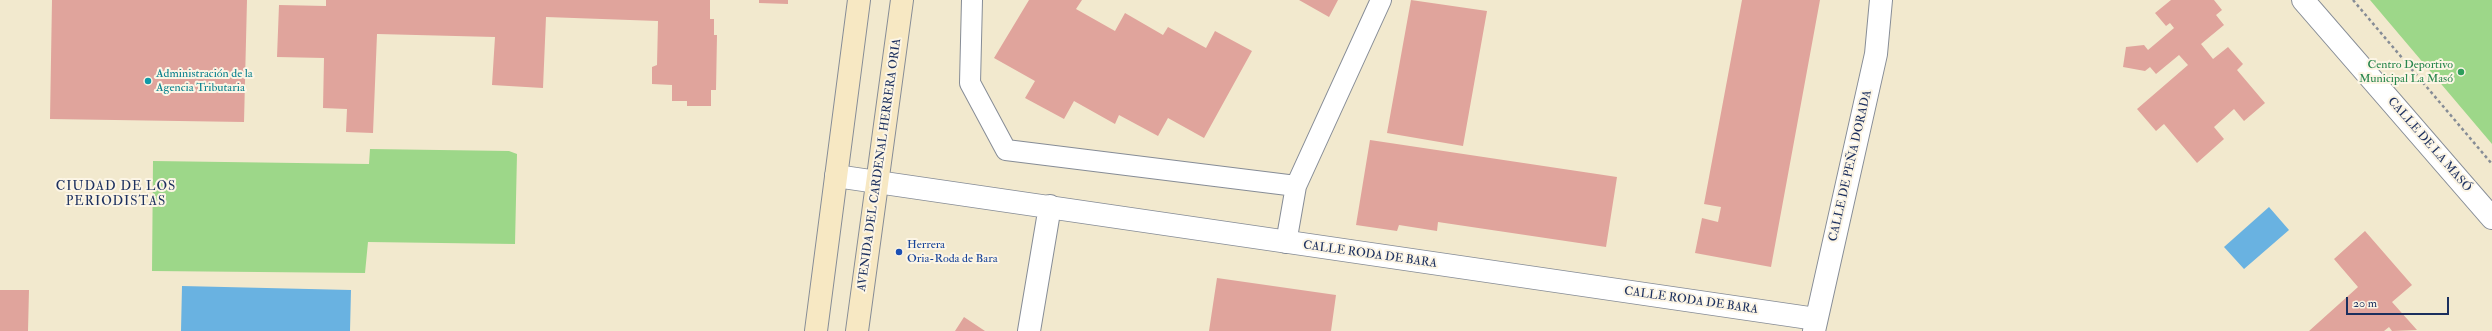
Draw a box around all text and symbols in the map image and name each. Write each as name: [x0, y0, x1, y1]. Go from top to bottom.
street label: AVENIDA DEL CARDENAL HERRERA ORIA: [855, 38, 905, 292]
place label: Centro Deportivo Municipal La Masó: [2359, 58, 2453, 86]
place label: Administración de la Agencia Tributaria: [156, 67, 253, 95]
marker: Centro Deportivo Municipal La Masó: [2456, 67, 2466, 77]
marker: Administración de la Agencia Tributaria: [143, 76, 153, 86]
street label: CALLE DE PEÑA DORADA: [1827, 89, 1875, 243]
street label: CALLE DE LA MASÓ: [2384, 95, 2474, 195]
district label: CIUDAD DE LOS PERIODISTAS: [56, 179, 176, 210]
place label: Herrera Oria-Roda de Bara: [907, 238, 998, 266]
street label: CALLE RODA DE BARA: [1302, 238, 1438, 272]
marker: Herrera Oria-Roda de Bara: [894, 247, 904, 257]
street label: CALLE RODA DE BARA: [1623, 284, 1759, 318]
scale bar: [2348, 289, 2451, 315]
text: 20 m: [2353, 296, 2377, 311]

